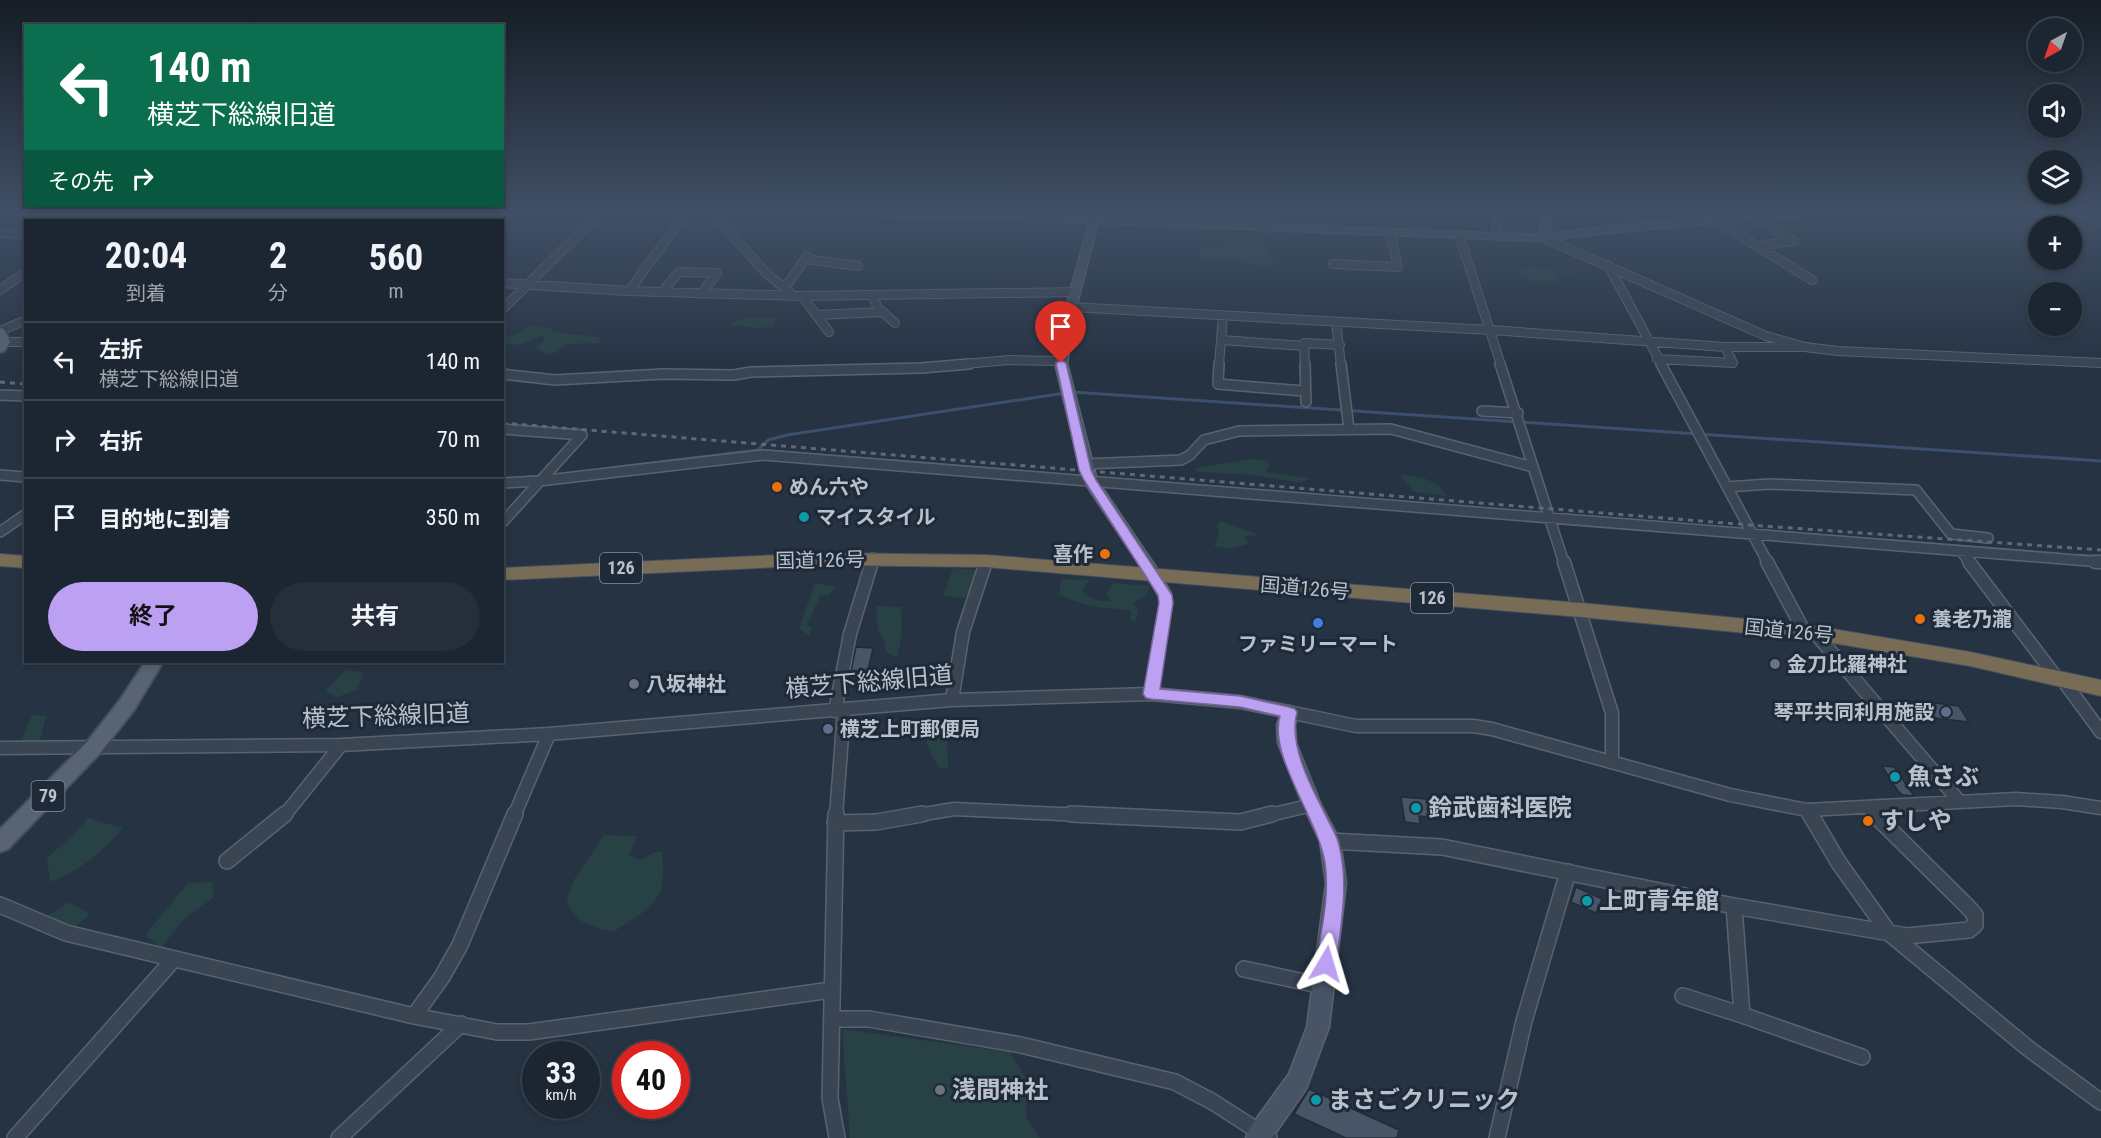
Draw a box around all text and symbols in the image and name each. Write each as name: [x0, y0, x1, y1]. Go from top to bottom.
north arrow: [2028, 18, 2082, 72]
map controls: [2028, 18, 2082, 336]
text: 140 m: [147, 43, 252, 92]
icon: left: [48, 48, 126, 126]
button: sound: [2028, 84, 2082, 138]
text: 横芝下総線旧道: [147, 99, 336, 131]
button: layers: [2028, 150, 2082, 204]
icon: right: [126, 162, 159, 195]
text: その先: [48, 169, 114, 194]
button: +: [2028, 216, 2082, 270]
text: 20:04: [105, 235, 187, 277]
text: 2: [269, 235, 287, 277]
text: 560: [369, 237, 423, 279]
text: m: [388, 279, 404, 303]
text: 到着: [126, 281, 166, 305]
text: 分: [268, 281, 288, 305]
button: −: [2028, 282, 2082, 336]
pin: [1035, 301, 1086, 363]
icon: arrive: [1044, 310, 1077, 343]
text: 左折: [99, 337, 143, 362]
icon: left: [48, 345, 81, 378]
text: 140 m: [426, 349, 480, 374]
text: 横芝下総線旧道: [99, 367, 239, 391]
icon: right: [48, 423, 81, 456]
text: 70 m: [437, 427, 480, 452]
text: 右折: [99, 429, 143, 454]
place label: めん六や: [789, 475, 869, 499]
marker: めん六や: [770, 480, 784, 494]
icon: arrive: [48, 501, 81, 534]
text: 350 m: [426, 505, 480, 530]
place label: マイスタイル: [816, 505, 935, 529]
text: 目的地に到着: [99, 507, 231, 532]
marker: マイスタイル: [797, 510, 811, 524]
place label: 喜作: [1053, 542, 1093, 566]
street label: 国道126号: [775, 547, 865, 573]
marker: 喜作: [1098, 547, 1112, 561]
road number: 126: [600, 553, 642, 583]
street label: 国道126号: [1259, 572, 1351, 604]
button: 終了: [48, 582, 258, 651]
button: 共有: [270, 582, 480, 651]
road number: 126: [1411, 583, 1453, 613]
place label: 養老乃瀧: [1932, 607, 2012, 631]
marker: 養老乃瀧: [1913, 612, 1927, 626]
street label: 国道126号: [1743, 614, 1835, 648]
marker: ファミリーマート: [1311, 616, 1325, 630]
place label: ファミリーマート: [1238, 632, 1398, 656]
place label: 金刀比羅神社: [1787, 652, 1907, 676]
marker: 金刀比羅神社: [1768, 657, 1782, 671]
street label: 横芝下総線旧道: [784, 661, 954, 703]
place label: 八坂神社: [646, 672, 726, 696]
marker: 八坂神社: [627, 677, 641, 691]
street label: 横芝下総線旧道: [302, 699, 470, 733]
place label: 琴平共同利用施設: [1774, 700, 1934, 724]
marker: 琴平共同利用施設: [1939, 705, 1953, 719]
place label: 横芝上町郵便局: [840, 717, 980, 741]
marker: 横芝上町郵便局: [821, 722, 835, 736]
place label: 魚さぶ: [1907, 763, 1979, 791]
marker: 魚さぶ: [1888, 770, 1902, 784]
road number: 79: [32, 781, 64, 811]
place label: 鈴武歯科医院: [1428, 794, 1572, 822]
marker: 鈴武歯科医院: [1409, 801, 1423, 815]
place label: すしや: [1880, 807, 1952, 835]
marker: すしや: [1861, 814, 1875, 828]
place label: 上町青年館: [1599, 887, 1719, 915]
marker: 上町青年館: [1580, 894, 1594, 908]
position arrow: [1294, 932, 1358, 996]
speed limit sign: 40: [612, 1041, 690, 1119]
text: 33: [546, 1055, 576, 1090]
place label: 浅間神社: [952, 1076, 1048, 1104]
marker: 浅間神社: [933, 1083, 947, 1097]
text: km/h: [546, 1086, 576, 1104]
place label: まさごクリニック: [1328, 1086, 1520, 1114]
marker: まさごクリニック: [1309, 1093, 1323, 1107]

